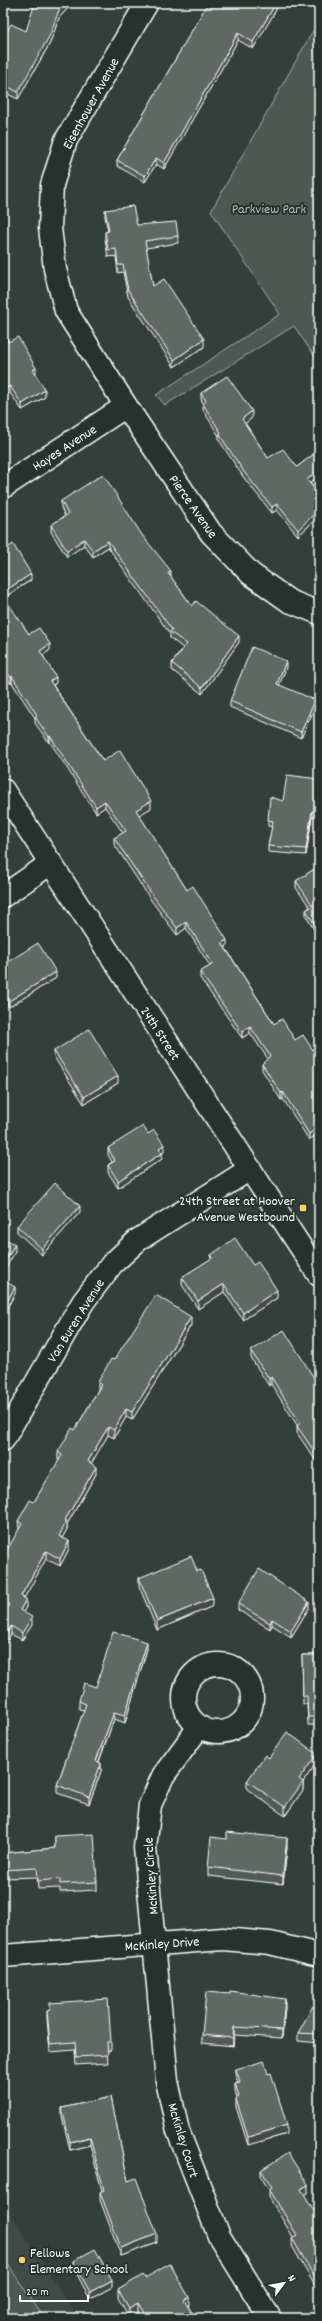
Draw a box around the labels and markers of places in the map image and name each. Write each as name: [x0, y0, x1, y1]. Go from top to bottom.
place label: 24th Street at Hoover Avenue Westbound: [179, 1192, 296, 1228]
marker: 24th Street at Hoover Avenue Westbound: [298, 1203, 308, 1213]
place label: Fellows Elementary School: [30, 2244, 129, 2280]
marker: Fellows Elementary School: [17, 2255, 27, 2265]

